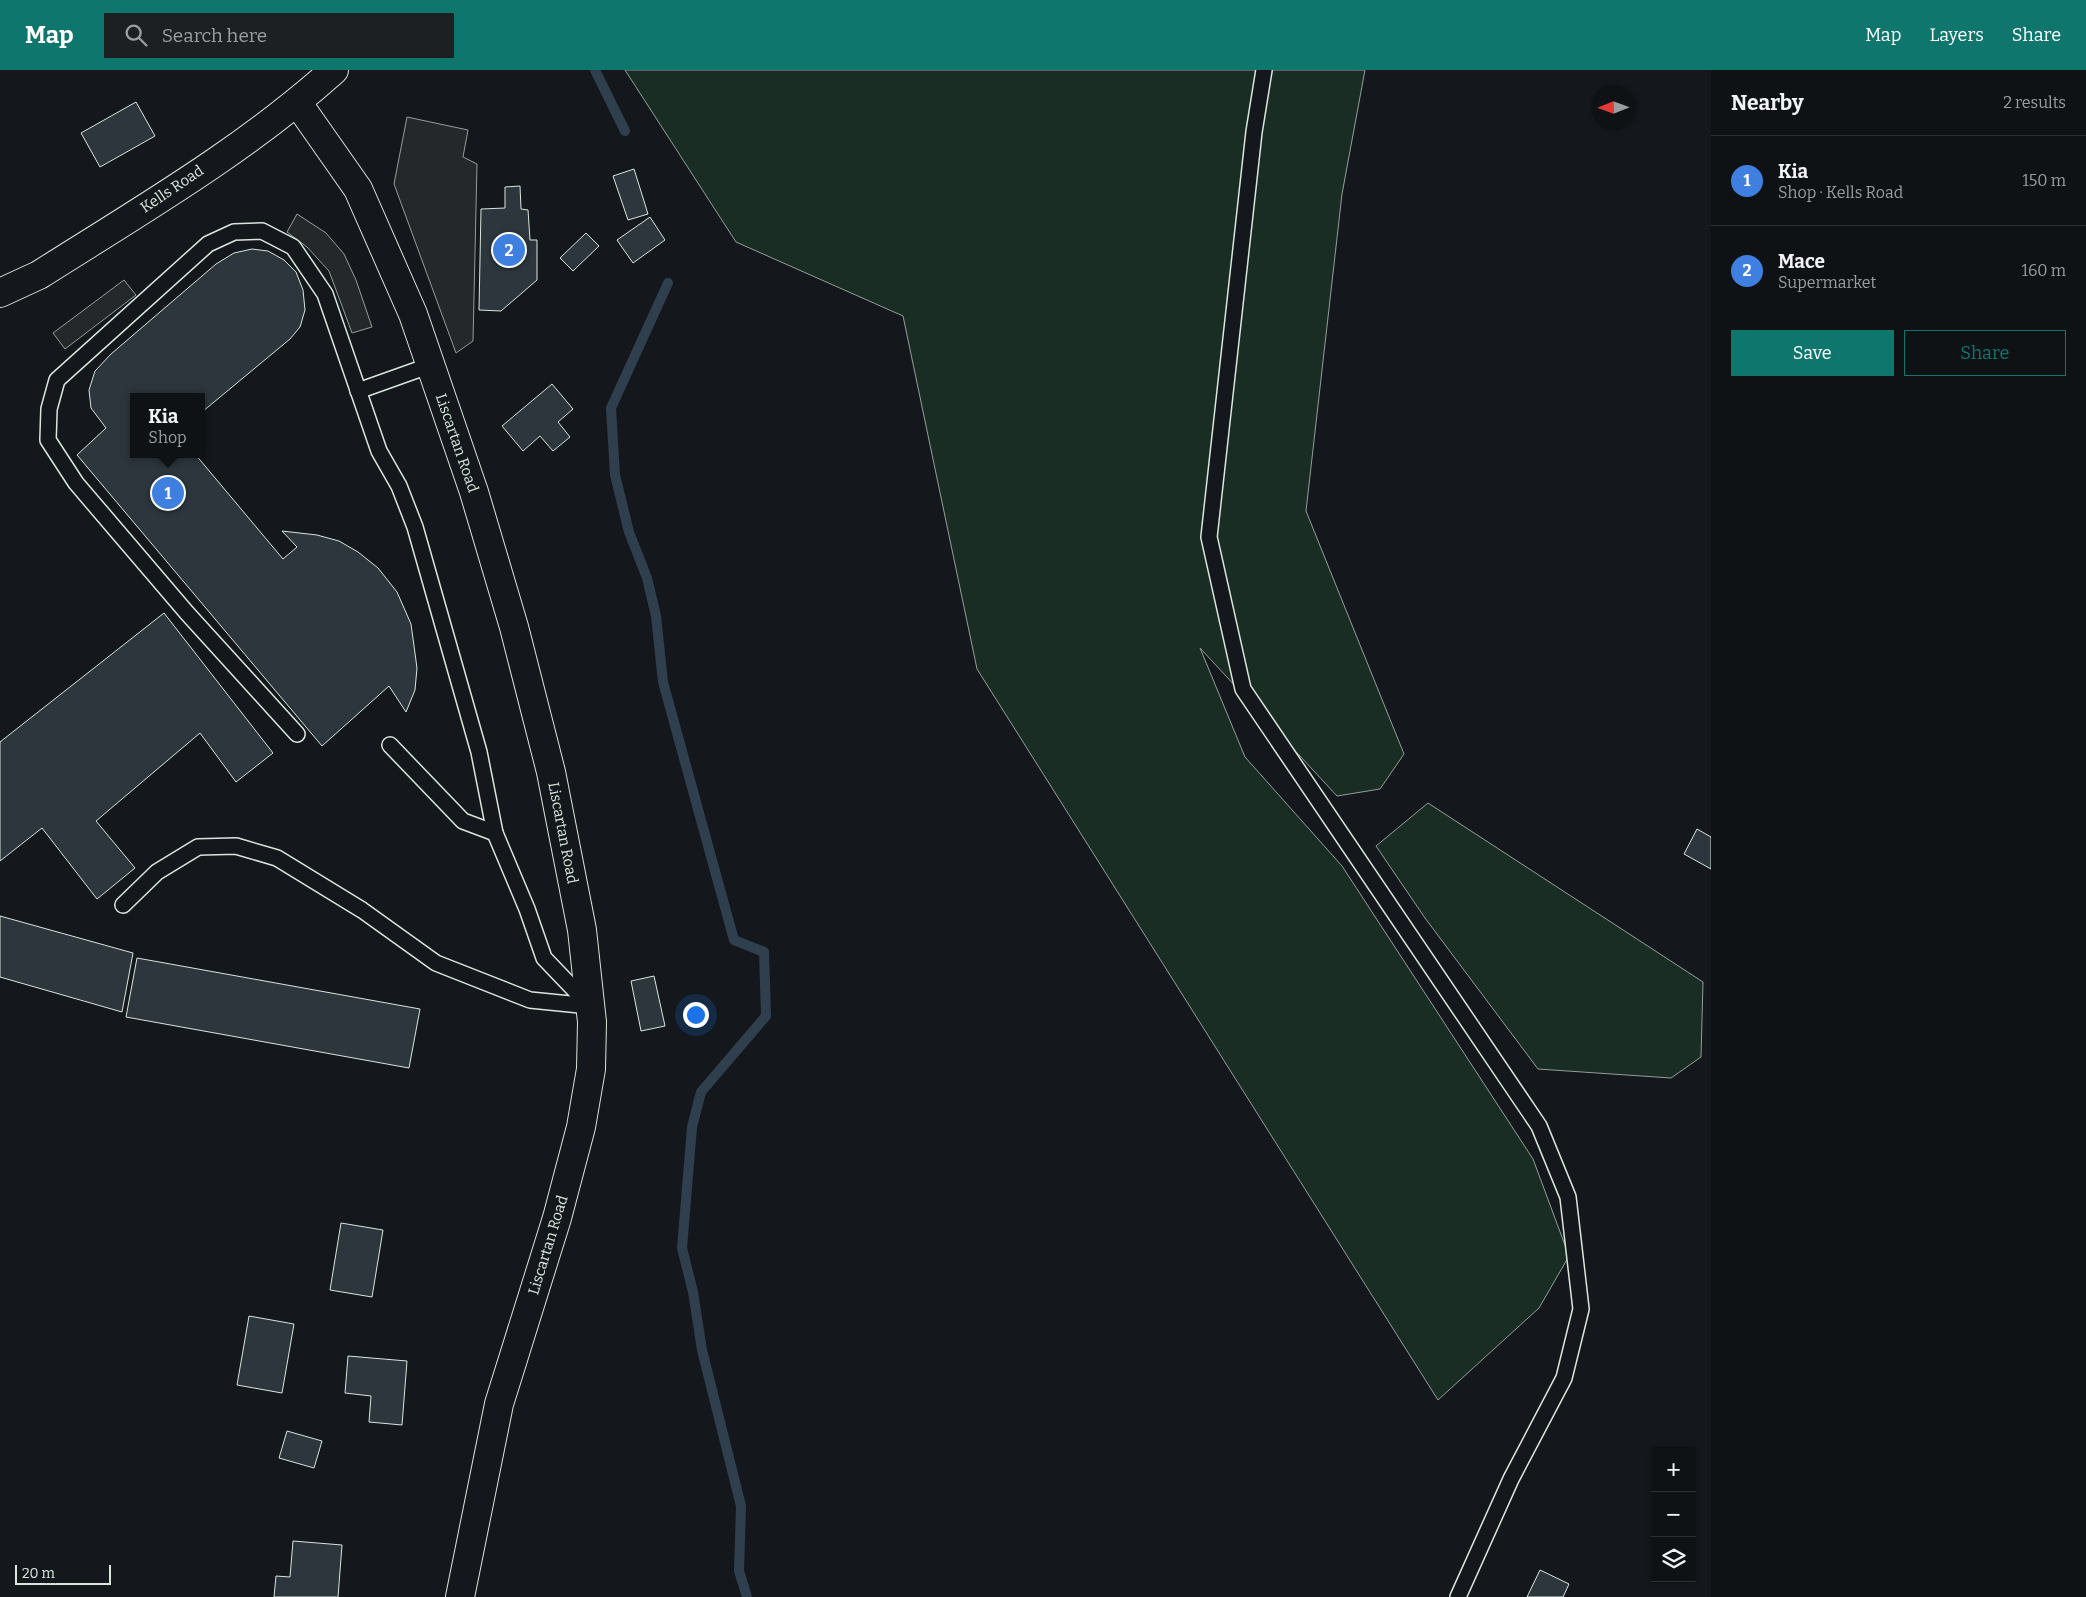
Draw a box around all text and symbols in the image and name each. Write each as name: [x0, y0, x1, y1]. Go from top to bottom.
search box: [104, 13, 454, 58]
text: Map: [25, 21, 74, 49]
icon: search: [122, 21, 150, 49]
text: Search here: [162, 24, 267, 47]
text: Map: [1865, 24, 1901, 46]
text: Layers: [1929, 24, 1984, 46]
text: Share: [2012, 24, 2061, 46]
north arrow: [1591, 85, 1636, 130]
text: Nearby: [1731, 90, 1804, 116]
text: 2 results: [2003, 93, 2066, 112]
text: Kia: [1778, 160, 1808, 183]
street label: Kells Road: [137, 161, 207, 217]
text: 1: [1744, 171, 1750, 190]
text: 150 m: [2022, 171, 2066, 190]
text: Shop · Kells Road: [1778, 183, 1903, 202]
pin: 2: [493, 231, 525, 269]
text: Mace: [1778, 250, 1825, 273]
text: 2: [1742, 261, 1752, 280]
text: 160 m: [2021, 261, 2066, 280]
text: Supermarket: [1778, 273, 1876, 292]
button: Save: [1731, 330, 1894, 376]
button: Share: [1904, 330, 2066, 376]
street label: Liscartan Road: [432, 391, 482, 495]
popup: [130, 393, 205, 458]
text: Kia: [148, 405, 178, 428]
text: Shop: [148, 428, 187, 447]
pin: 1: [152, 474, 184, 512]
street label: Liscartan Road: [544, 781, 582, 885]
your location: [683, 1002, 709, 1028]
street label: Liscartan Road: [524, 1193, 572, 1297]
map controls: [1651, 1447, 1696, 1582]
button: +: [1651, 1447, 1696, 1492]
button: −: [1651, 1492, 1696, 1537]
button: layers: [1651, 1537, 1696, 1582]
scale bar: [15, 1562, 111, 1585]
text: 20 m: [22, 1565, 55, 1582]

